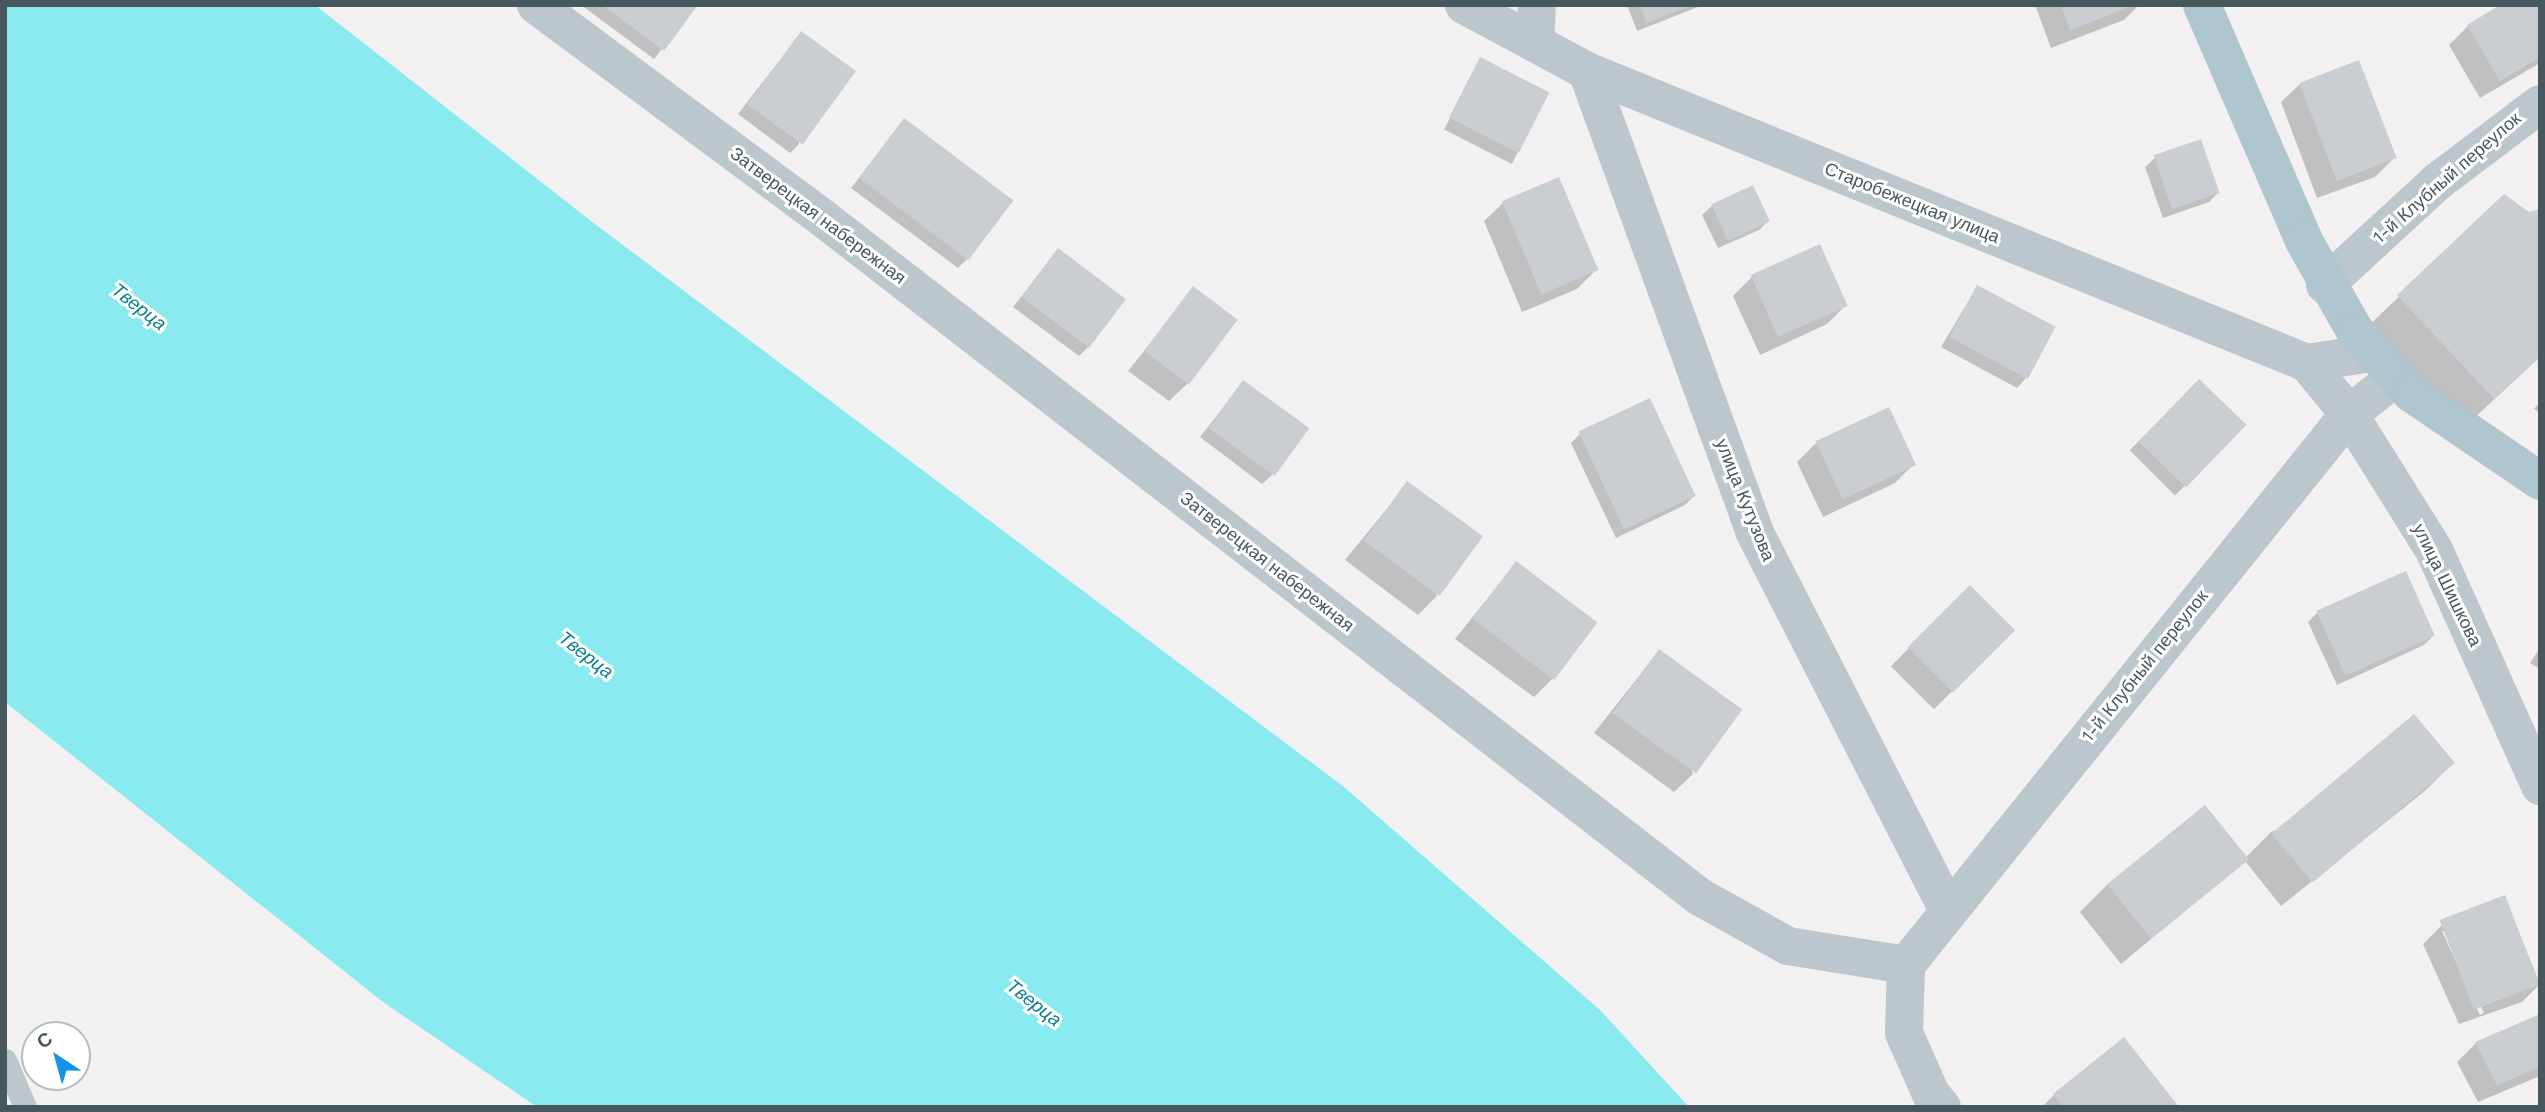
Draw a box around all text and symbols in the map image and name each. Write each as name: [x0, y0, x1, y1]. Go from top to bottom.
street label: 1-й Клубный переулок: [2369, 108, 2525, 248]
street label: Затверецкая набережная: [726, 143, 910, 289]
street label: Старобежецкая улица: [1821, 158, 2003, 248]
water label: Тверца: [107, 279, 171, 335]
street label: улица Кутузова: [1711, 436, 1779, 564]
street label: Затверецкая набережная: [1176, 488, 1358, 636]
street label: улица Шишкова: [2408, 520, 2486, 650]
street label: 1-й Клубный переулок: [2077, 586, 2213, 746]
water label: Тверца: [554, 627, 618, 683]
water label: Тверца: [1002, 975, 1066, 1031]
north arrow: [21, 1021, 91, 1091]
text: С: [32, 1027, 57, 1054]

